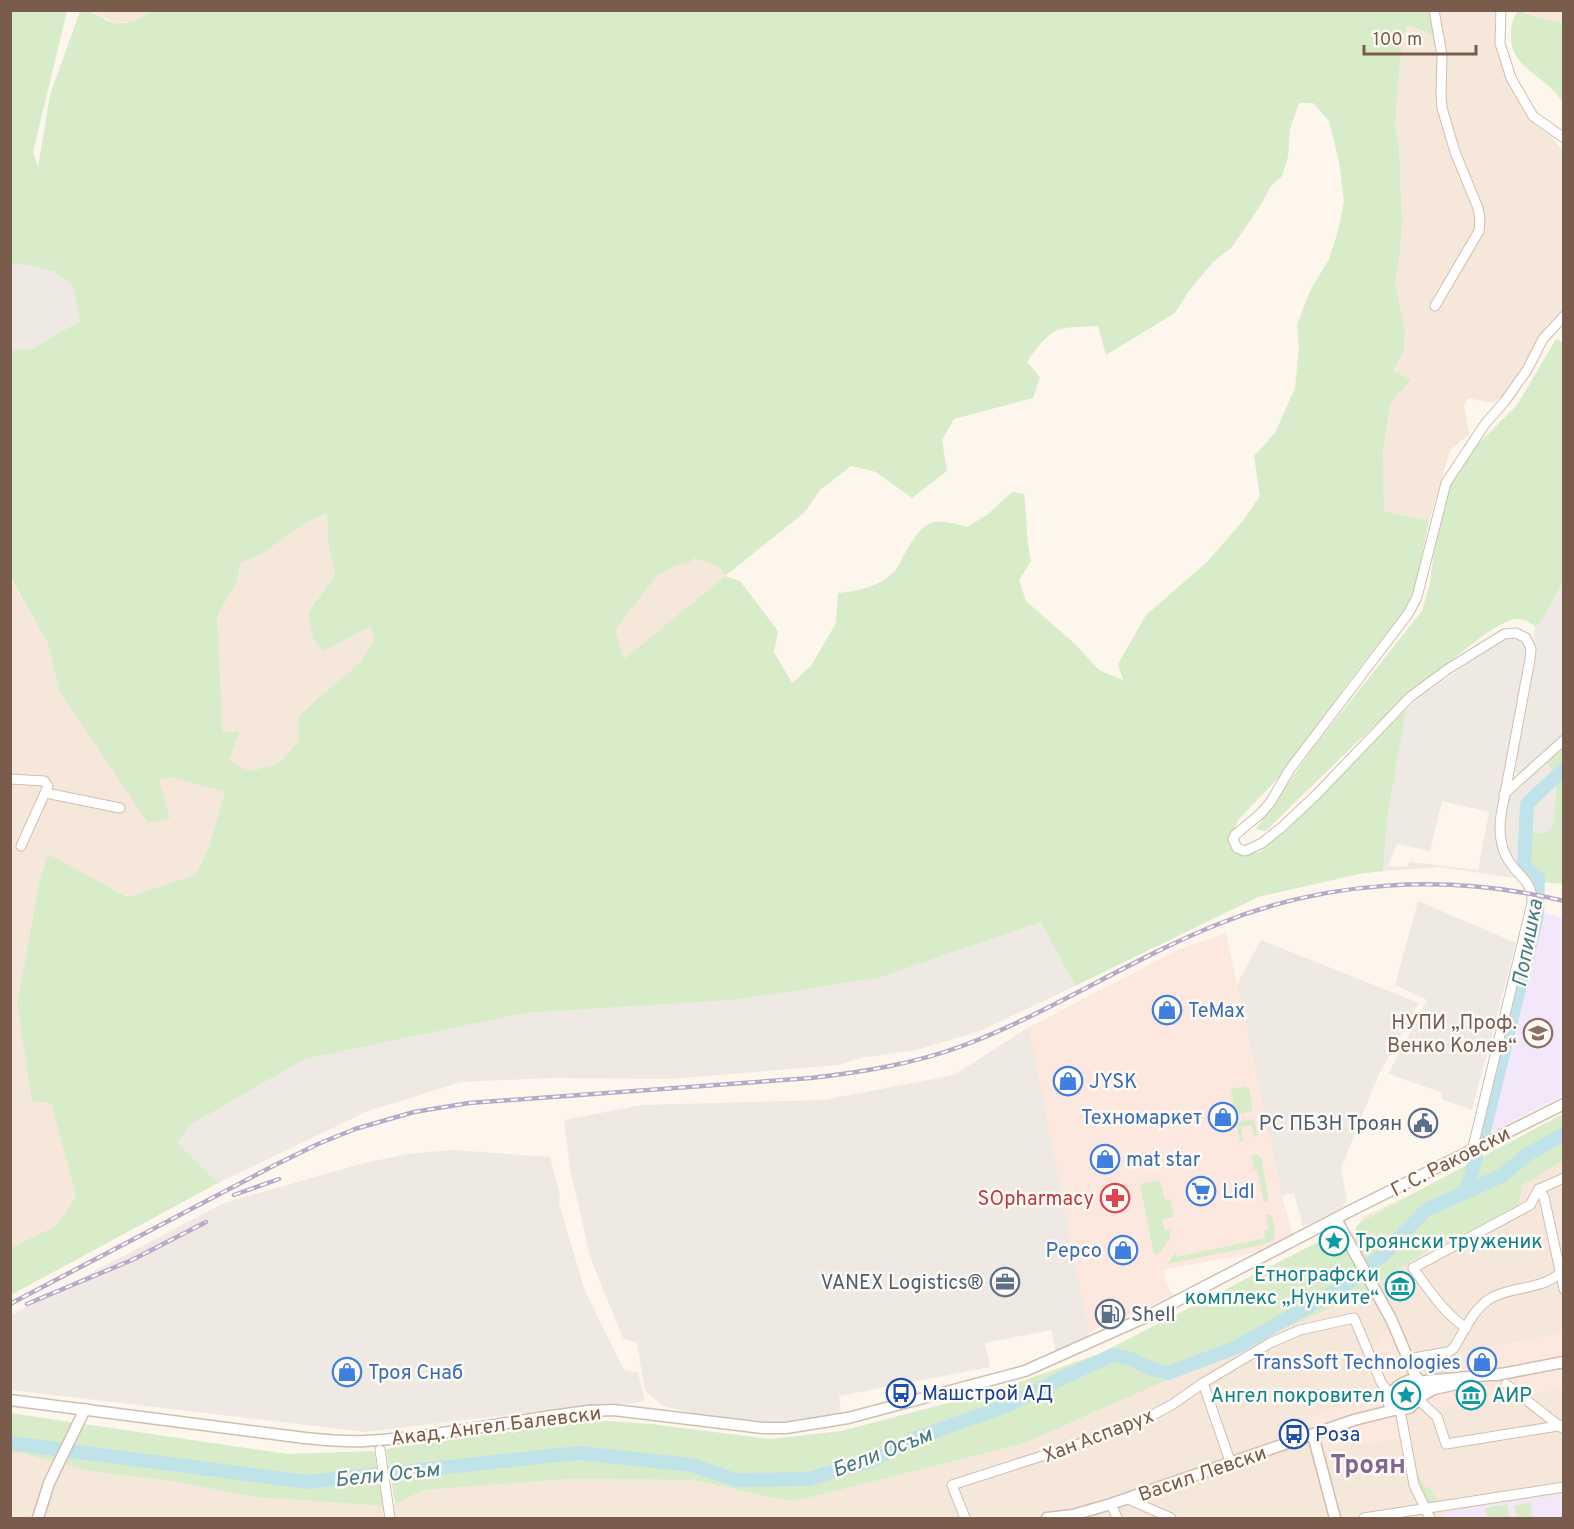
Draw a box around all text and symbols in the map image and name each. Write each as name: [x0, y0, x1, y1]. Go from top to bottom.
scale bar: [1364, 18, 1476, 56]
text: 100 m: [1373, 29, 1422, 52]
water label: Попишка: [1507, 897, 1550, 989]
shop icon: ТеМах: [1151, 994, 1183, 1026]
place label: ТеМах: [1188, 999, 1245, 1025]
place label: НУПИ „Проф. Венко Колев“: [1387, 1011, 1517, 1060]
school or university icon: НУПИ „Проф. Венко Колев“: [1522, 1017, 1554, 1049]
shop icon: JYSK: [1052, 1065, 1084, 1097]
place label: JYSK: [1089, 1070, 1137, 1096]
shop icon: Техномаркет: [1207, 1101, 1239, 1133]
place label: Техномаркет: [1081, 1106, 1202, 1132]
public building icon: РС ПБЗН Троян: [1407, 1107, 1439, 1139]
place label: РС ПБЗН Троян: [1259, 1112, 1402, 1138]
street label: Г. С. Раковски: [1387, 1122, 1515, 1204]
shop icon: mat star: [1089, 1143, 1121, 1175]
place label: mat star: [1126, 1148, 1201, 1174]
supermarket icon: Lidl: [1185, 1175, 1217, 1207]
place label: Lidl: [1222, 1180, 1255, 1206]
pharmacy icon: SOpharmacy: [1099, 1182, 1131, 1214]
place label: SOpharmacy: [978, 1187, 1094, 1213]
place icon: Троянски труженик: [1318, 1225, 1350, 1257]
place label: Троянски труженик: [1355, 1230, 1543, 1256]
shop icon: Pepco: [1107, 1234, 1139, 1266]
place label: Pepco: [1045, 1239, 1102, 1265]
place label: Етнографски комплекс „Нунките“: [1185, 1263, 1379, 1312]
office icon: VANEX Logistics®: [989, 1266, 1021, 1298]
museum icon: Етнографски комплекс „Нунките“: [1384, 1270, 1416, 1302]
place label: VANEX Logistics®: [821, 1271, 984, 1297]
fuel station icon: Shell: [1094, 1298, 1126, 1330]
place label: Shell: [1131, 1303, 1176, 1329]
shop icon: TransSoft Technologies: [1466, 1346, 1498, 1378]
place label: TransSoft Technologies: [1253, 1351, 1461, 1377]
shop icon: Троя Снаб: [331, 1356, 363, 1388]
place label: Троя Снаб: [368, 1361, 463, 1387]
bus stop icon: Машстрой АД: [885, 1377, 917, 1409]
place icon: Ангел покровител: [1390, 1379, 1422, 1411]
museum icon: АИР: [1455, 1379, 1487, 1411]
place label: Машстрой АД: [922, 1382, 1053, 1408]
place label: Ангел покровител: [1211, 1384, 1385, 1410]
place label: АИР: [1492, 1384, 1532, 1410]
street label: Акад. Ангел Балевски: [390, 1401, 603, 1453]
street label: Хан Аспарух: [1040, 1404, 1158, 1470]
bus stop icon: Роза: [1278, 1418, 1310, 1450]
water label: Бели Осъм: [829, 1422, 937, 1485]
place label: Роза: [1315, 1423, 1360, 1449]
street label: Васил Левски: [1135, 1441, 1270, 1509]
district label: Троян: [1330, 1450, 1406, 1483]
water label: Бели Осъм: [334, 1456, 442, 1494]

